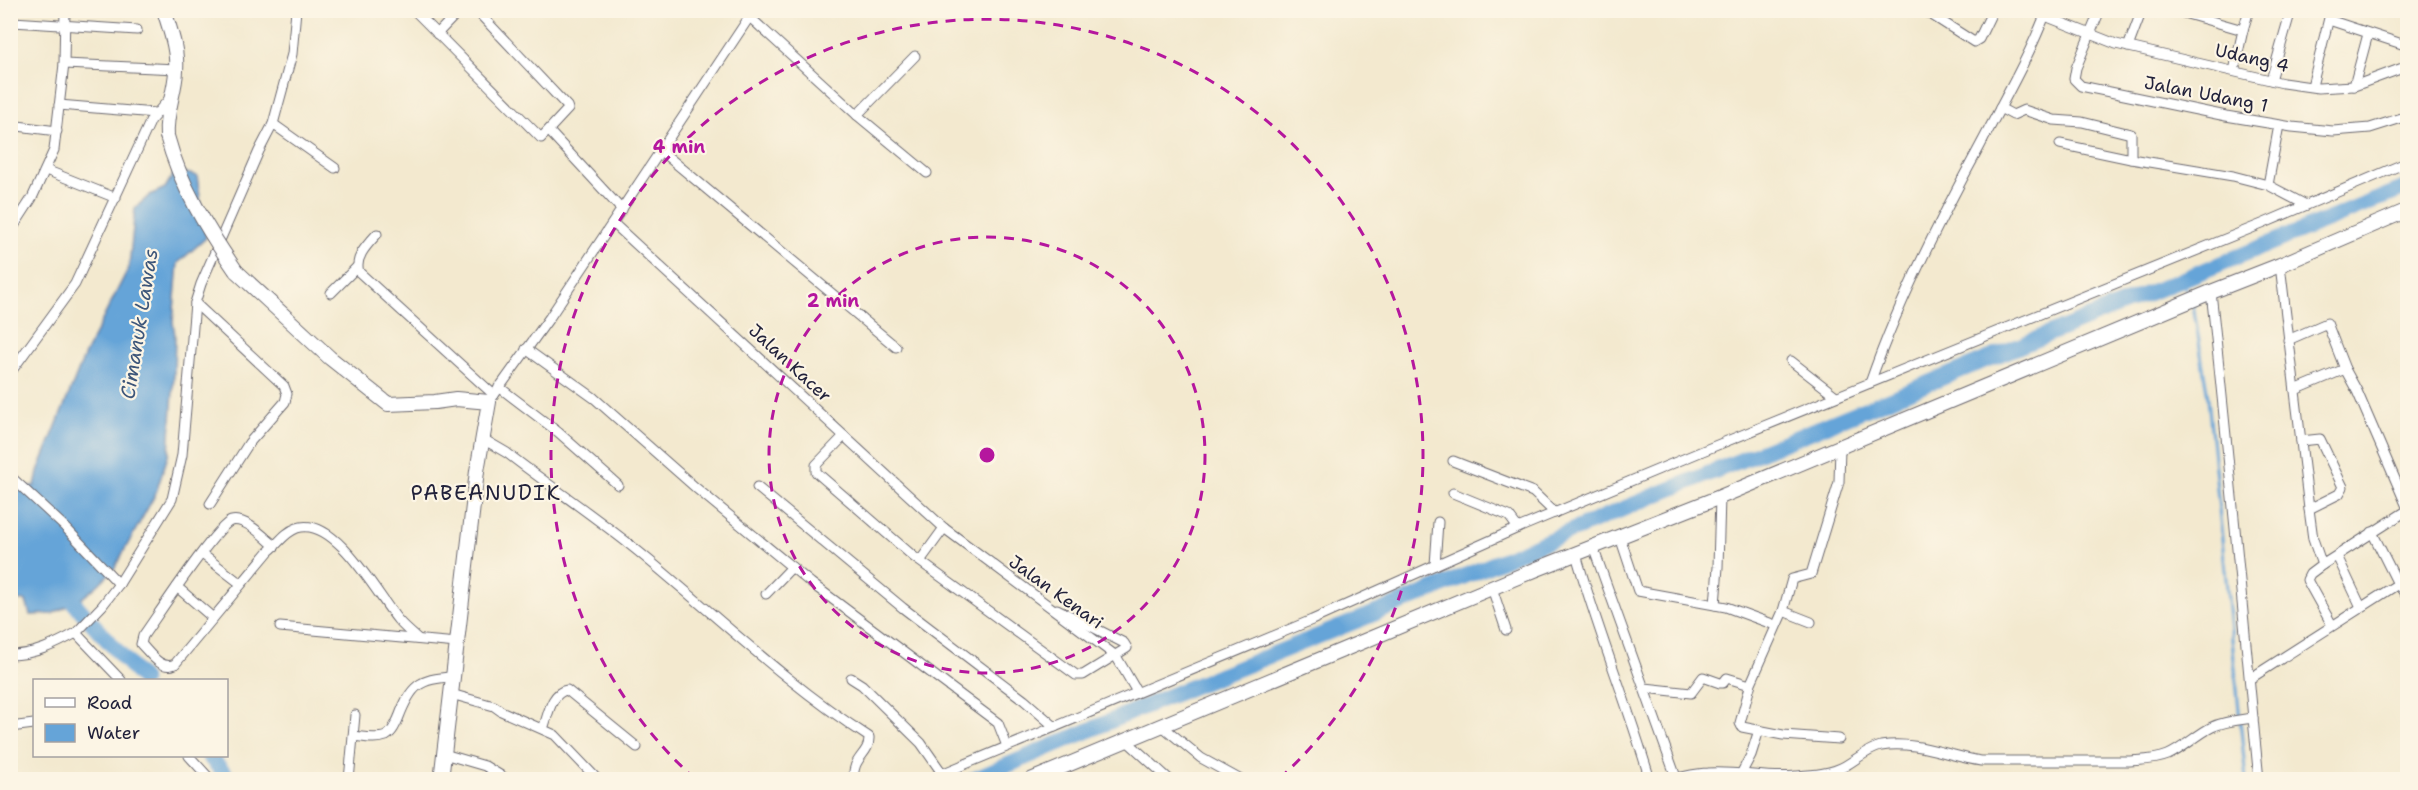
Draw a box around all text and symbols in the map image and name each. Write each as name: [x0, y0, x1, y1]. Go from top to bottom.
street label: Udang 4: [2213, 38, 2291, 78]
street label: Jalan Udang 1: [2142, 70, 2270, 118]
text: 4 min: [653, 135, 705, 159]
water label: Cimanuk Lawas: [114, 247, 164, 401]
text: 2 min: [807, 289, 859, 313]
street label: Jalan Kacer: [743, 318, 837, 408]
centre of rings: [977, 445, 997, 465]
district label: PABEANUDIK: [411, 479, 562, 507]
street label: Jalan Kenari: [1004, 550, 1108, 634]
legend: [33, 679, 228, 757]
text: Road: [87, 691, 132, 715]
text: Water: [87, 721, 140, 745]

